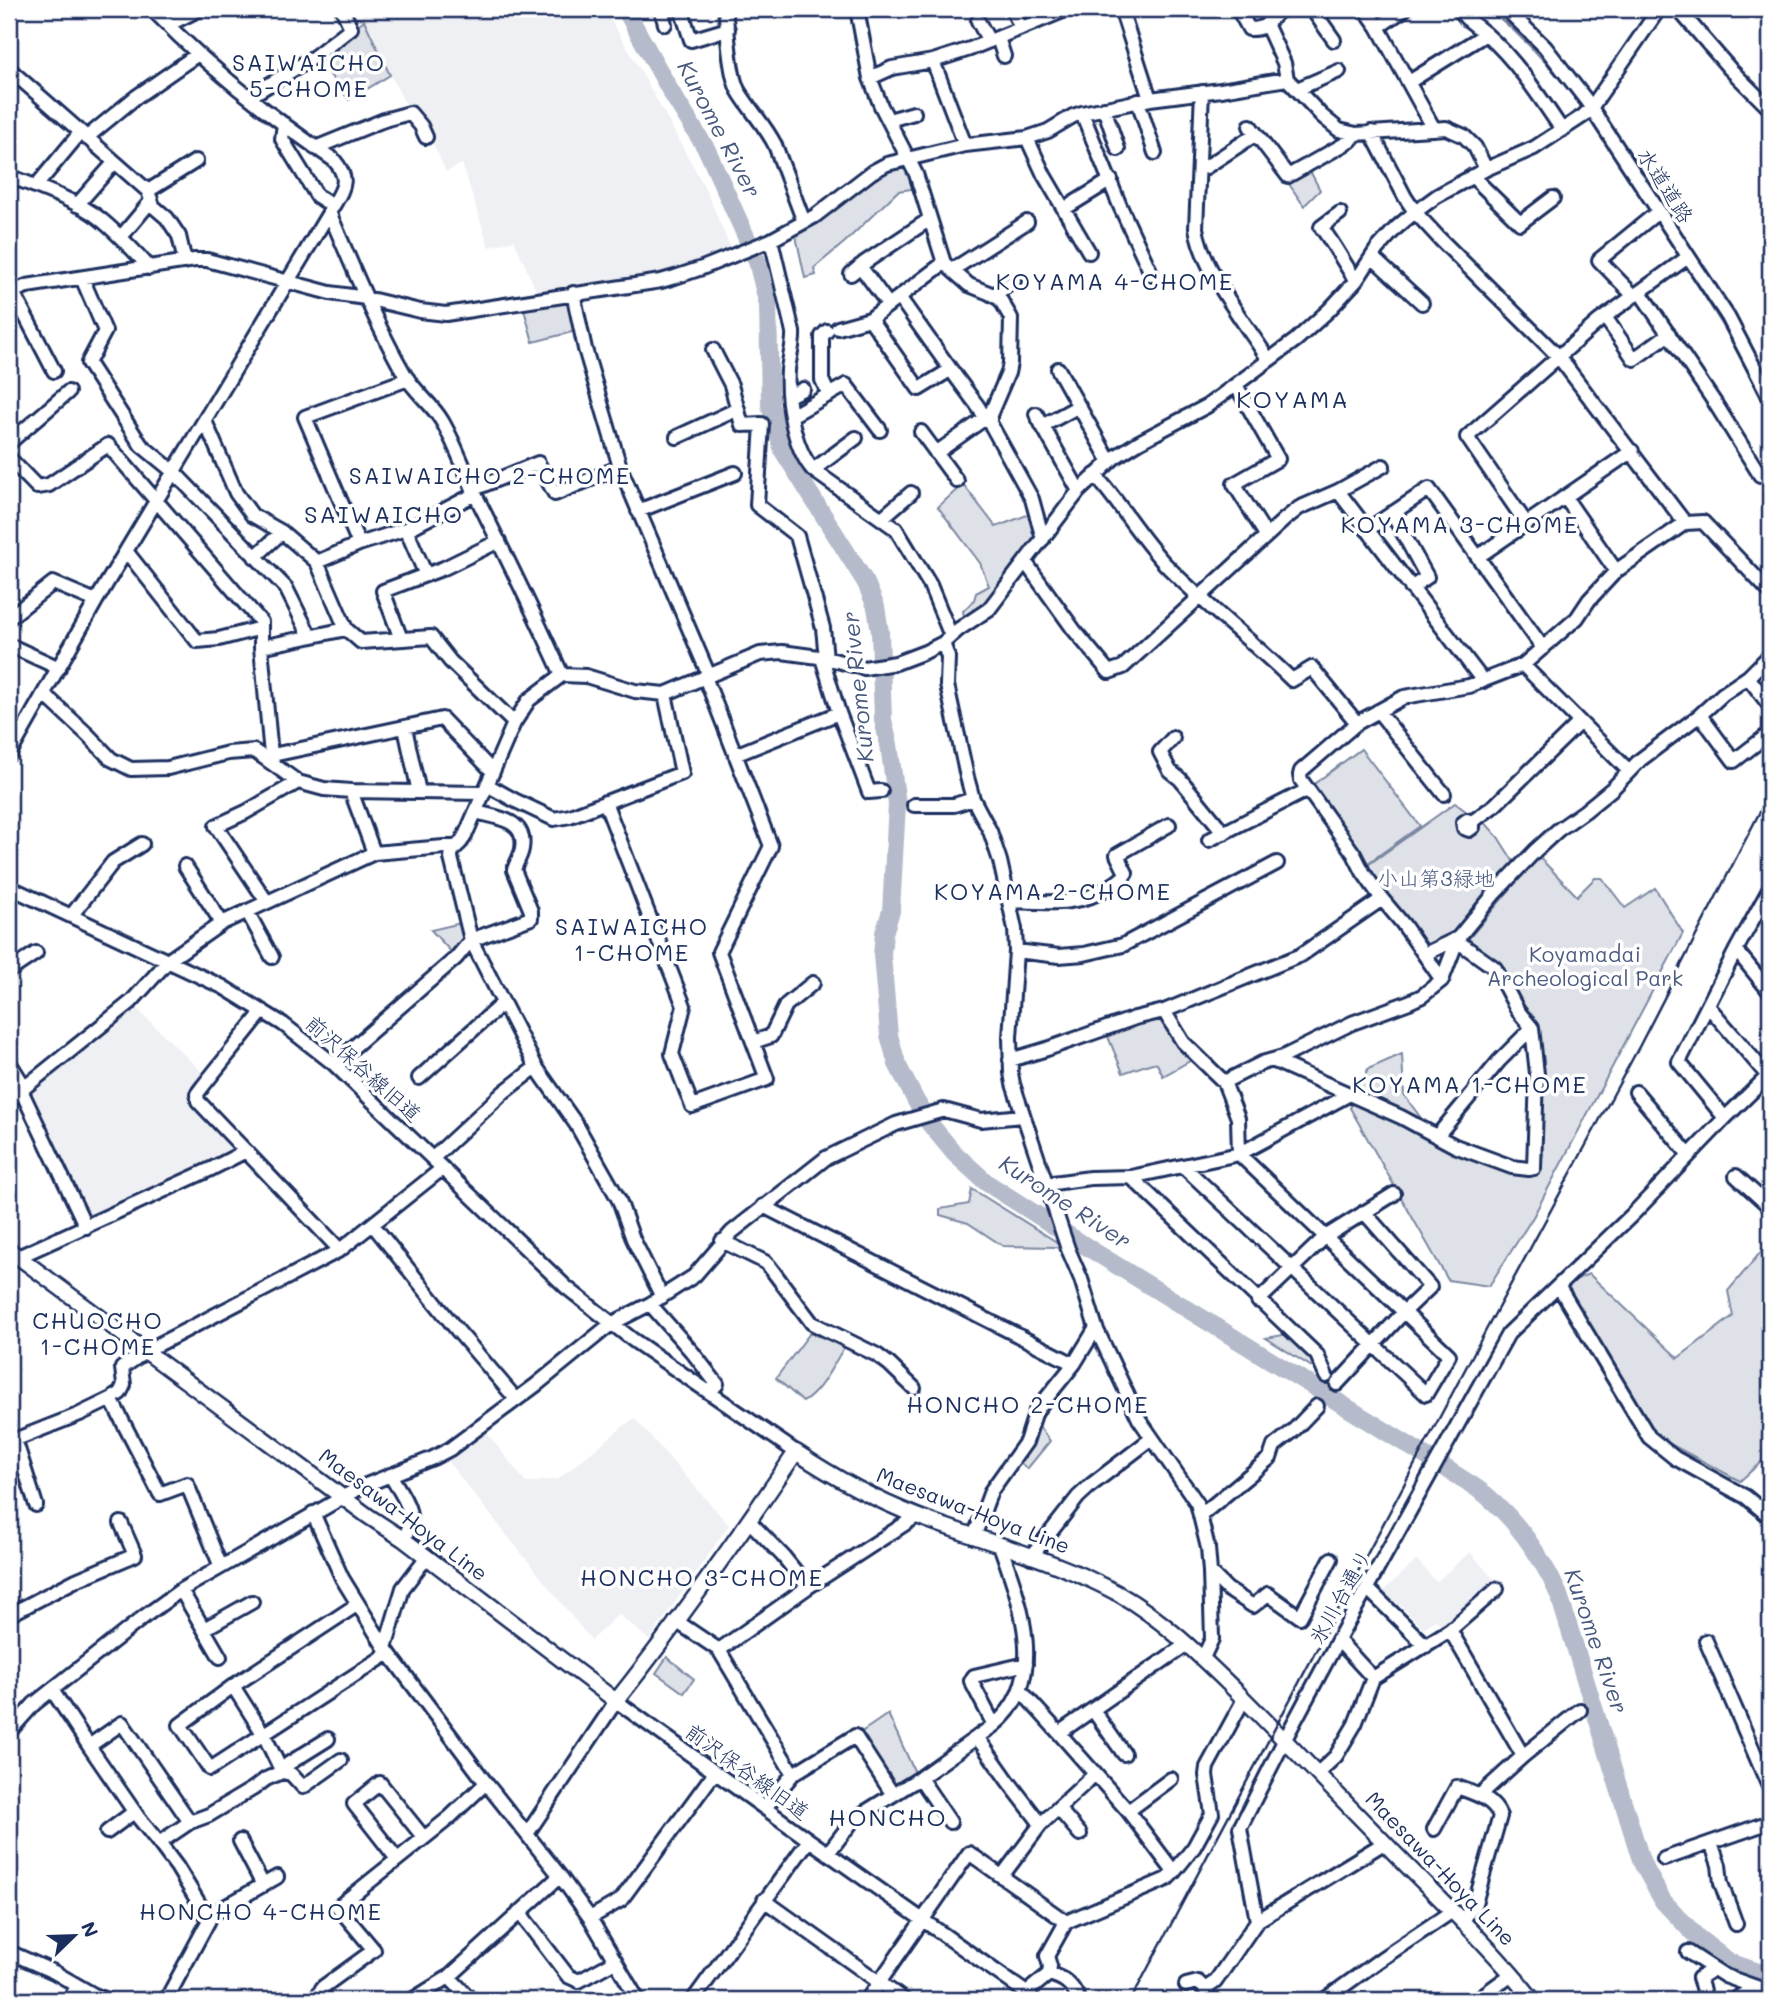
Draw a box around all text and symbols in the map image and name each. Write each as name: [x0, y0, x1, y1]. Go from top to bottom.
district label: SAIWAICHO 5-CHOME: [232, 47, 386, 103]
water label: Kurome River: [671, 55, 769, 202]
street label: 水道道路: [1632, 143, 1700, 228]
district label: KOYAMA 4-CHOME: [996, 266, 1234, 296]
district label: KOYAMA: [1236, 383, 1350, 414]
district label: SAIWAICHO 2-CHOME: [349, 460, 631, 490]
district label: SAIWAICHO: [304, 498, 464, 529]
district label: KOYAMA 3-CHOME: [1341, 509, 1579, 539]
water label: Kurome River: [834, 610, 880, 764]
park label: 小山第3緑地: [1377, 864, 1495, 891]
district label: KOYAMA 2-CHOME: [934, 876, 1172, 906]
district label: SAIWAICHO 1-CHOME: [555, 911, 709, 967]
park label: Koyamadai Archeological Park: [1487, 940, 1683, 991]
street label: 前沢保谷線旧道: [300, 1009, 428, 1127]
district label: KOYAMA 1-CHOME: [1352, 1069, 1588, 1099]
water label: Kurome River: [994, 1147, 1137, 1255]
district label: CHUOCHO 1-CHOME: [32, 1305, 164, 1361]
district label: HONCHO 2-CHOME: [906, 1389, 1150, 1419]
street label: Maesawa-Hoya Line: [314, 1441, 494, 1586]
street label: Maesawa-Hoya Line: [873, 1460, 1074, 1559]
street label: 氷川台通り: [1302, 1544, 1377, 1649]
district label: HONCHO 3-CHOME: [580, 1562, 824, 1592]
water label: Kurome River: [1558, 1564, 1636, 1717]
street label: 前沢保谷線旧道: [680, 1717, 815, 1825]
street label: Maesawa-Hoya Line: [1360, 1785, 1522, 1951]
district label: HONCHO: [828, 1801, 948, 1832]
district label: HONCHO 4-CHOME: [139, 1896, 383, 1926]
north arrow: [38, 1900, 108, 1970]
text: N: [76, 1918, 104, 1941]

